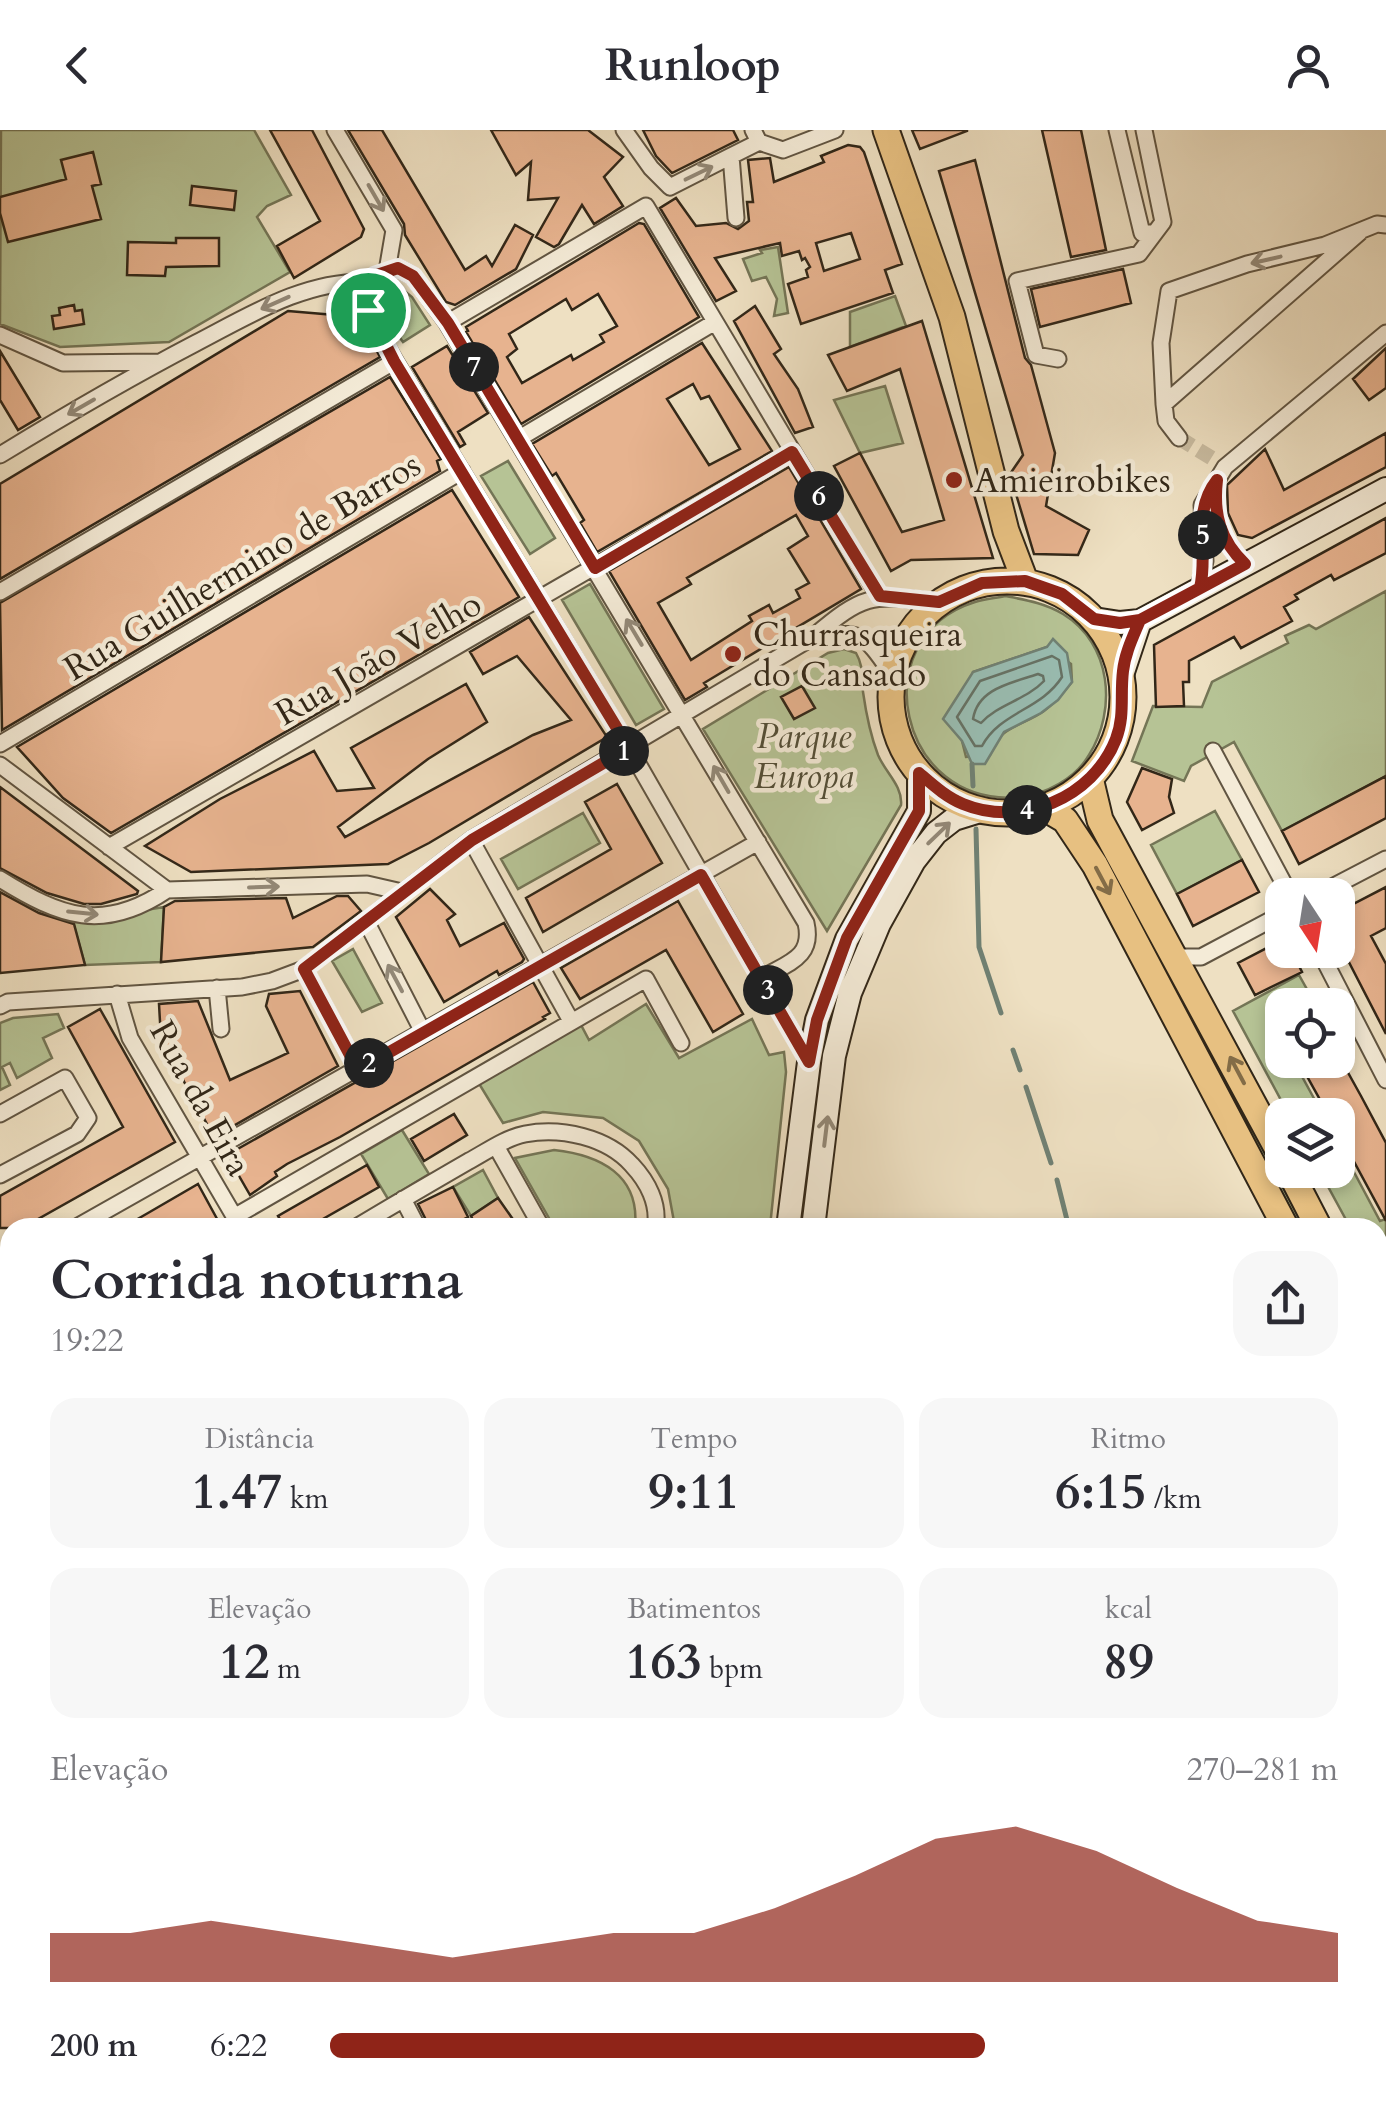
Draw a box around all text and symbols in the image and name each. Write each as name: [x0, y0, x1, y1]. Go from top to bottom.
text: Runloop: [605, 35, 781, 96]
icon: back: [50, 38, 105, 93]
icon: person: [1281, 38, 1336, 93]
one-way arrow: [683, 162, 713, 181]
one-way arrow: [366, 183, 386, 212]
one-way arrow: [1251, 251, 1282, 270]
pin: [326, 268, 411, 353]
icon: arrive: [341, 283, 396, 338]
one-way arrow: [260, 295, 290, 313]
pin: 7: [449, 342, 499, 392]
text: 7: [467, 348, 481, 386]
one-way arrow: [68, 397, 96, 417]
street label: Rua Guilhermino de Barros: [55, 441, 430, 693]
place label: Amieirobikes: [974, 457, 1171, 505]
marker: Amieirobikes: [943, 469, 965, 491]
pin: 6: [794, 471, 844, 521]
text: 6: [812, 477, 826, 515]
pin: 5: [1178, 510, 1228, 560]
text: 5: [1196, 516, 1210, 554]
street label: Rua João Velho: [267, 580, 490, 737]
place label: Churrasqueira do Cansado: [753, 611, 962, 699]
one-way arrow: [624, 618, 644, 647]
marker: Churrasqueira do Cansado: [722, 643, 744, 665]
park label: Parque Europa: [754, 713, 854, 801]
pin: 1: [599, 726, 649, 776]
text: 1: [617, 732, 631, 770]
one-way arrow: [711, 765, 731, 794]
pin: 4: [1002, 785, 1052, 835]
text: 4: [1020, 791, 1034, 829]
one-way arrow: [927, 821, 951, 845]
one-way arrow: [1094, 866, 1113, 895]
one-way arrow: [248, 877, 280, 896]
north arrow: [1265, 878, 1355, 968]
map controls: [1265, 878, 1355, 1188]
one-way arrow: [66, 904, 98, 923]
one-way arrow: [385, 963, 404, 993]
pin: 3: [743, 965, 793, 1015]
text: 3: [761, 971, 775, 1009]
button: locate: [1265, 988, 1355, 1078]
street label: Rua da Eira: [138, 1012, 262, 1185]
pin: 2: [344, 1038, 394, 1088]
text: 2: [362, 1044, 376, 1082]
one-way arrow: [1227, 1056, 1246, 1086]
button: layers: [1265, 1098, 1355, 1188]
one-way arrow: [817, 1115, 836, 1148]
text: Corrida noturna: [50, 1244, 463, 1318]
button: share: [1233, 1251, 1338, 1356]
text: 19:22: [50, 1319, 124, 1363]
text: Distância: [205, 1420, 314, 1458]
text: Tempo: [651, 1420, 737, 1458]
text: Ritmo: [1091, 1420, 1166, 1458]
text: 1.47: [191, 1458, 282, 1526]
text: 9:11: [648, 1458, 740, 1526]
text: 6:15: [1055, 1458, 1146, 1526]
text: km: [282, 1480, 328, 1518]
text: /km: [1146, 1480, 1202, 1518]
text: Elevação: [208, 1590, 311, 1628]
text: Batimentos: [627, 1590, 761, 1628]
text: kcal: [1105, 1590, 1152, 1628]
text: 12: [218, 1628, 270, 1696]
text: 163: [625, 1628, 702, 1696]
text: 89: [1103, 1628, 1154, 1696]
text: m: [270, 1650, 301, 1688]
text: bpm: [702, 1650, 763, 1688]
text: Elevação: [50, 1748, 168, 1792]
text: 270–281 m: [1186, 1748, 1338, 1792]
text: 200 m: [50, 2024, 137, 2068]
text: 6:22: [210, 2024, 267, 2068]

